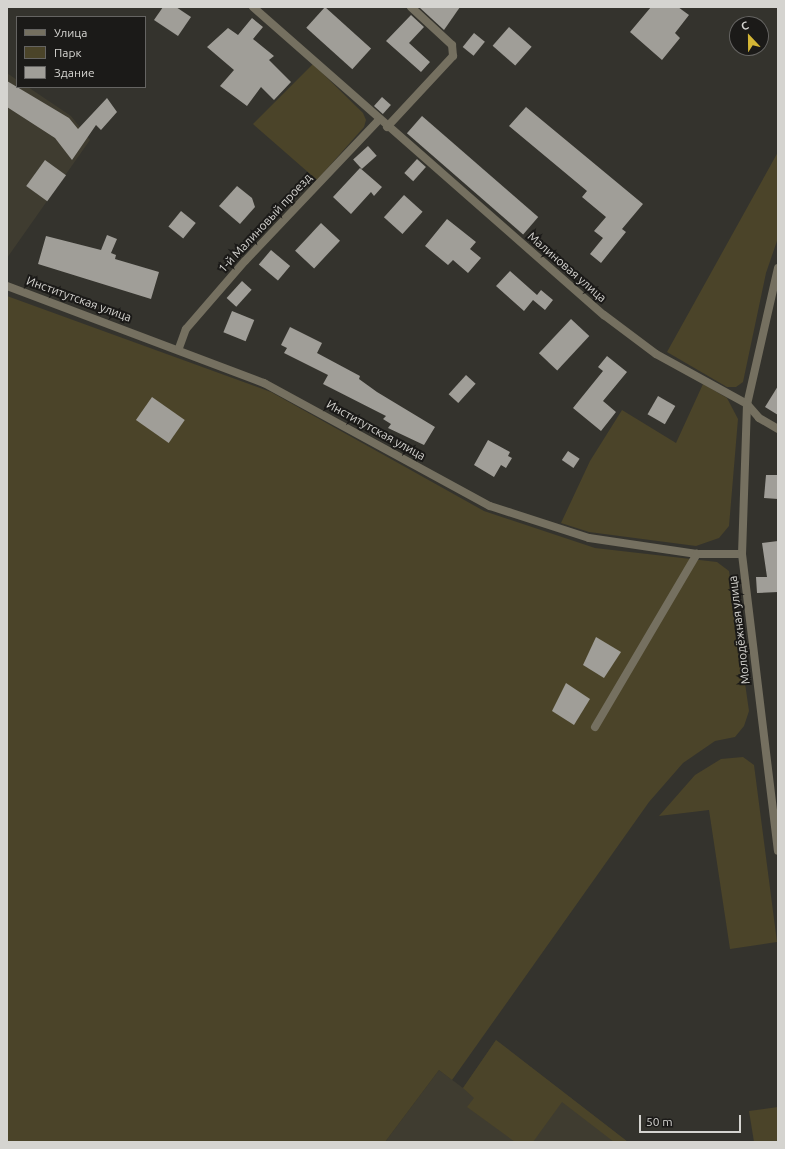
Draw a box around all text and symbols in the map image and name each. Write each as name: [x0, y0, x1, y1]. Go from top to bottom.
legend: [16, 16, 146, 88]
north arrow: [729, 16, 769, 56]
text: С: [739, 19, 750, 33]
text: Улица: [54, 26, 87, 39]
text: Парк: [54, 46, 82, 59]
text: Здание: [54, 66, 95, 79]
street label: 1-й Малиновый проезд: [215, 170, 315, 276]
street label: Малиновая улица: [525, 229, 609, 305]
street label: Институтская улица: [25, 273, 133, 325]
street label: Институтская улица: [324, 397, 428, 463]
street label: Молодёжная улица: [725, 575, 753, 685]
scale bar: [641, 1107, 743, 1133]
text: 50 m: [646, 1115, 673, 1128]

